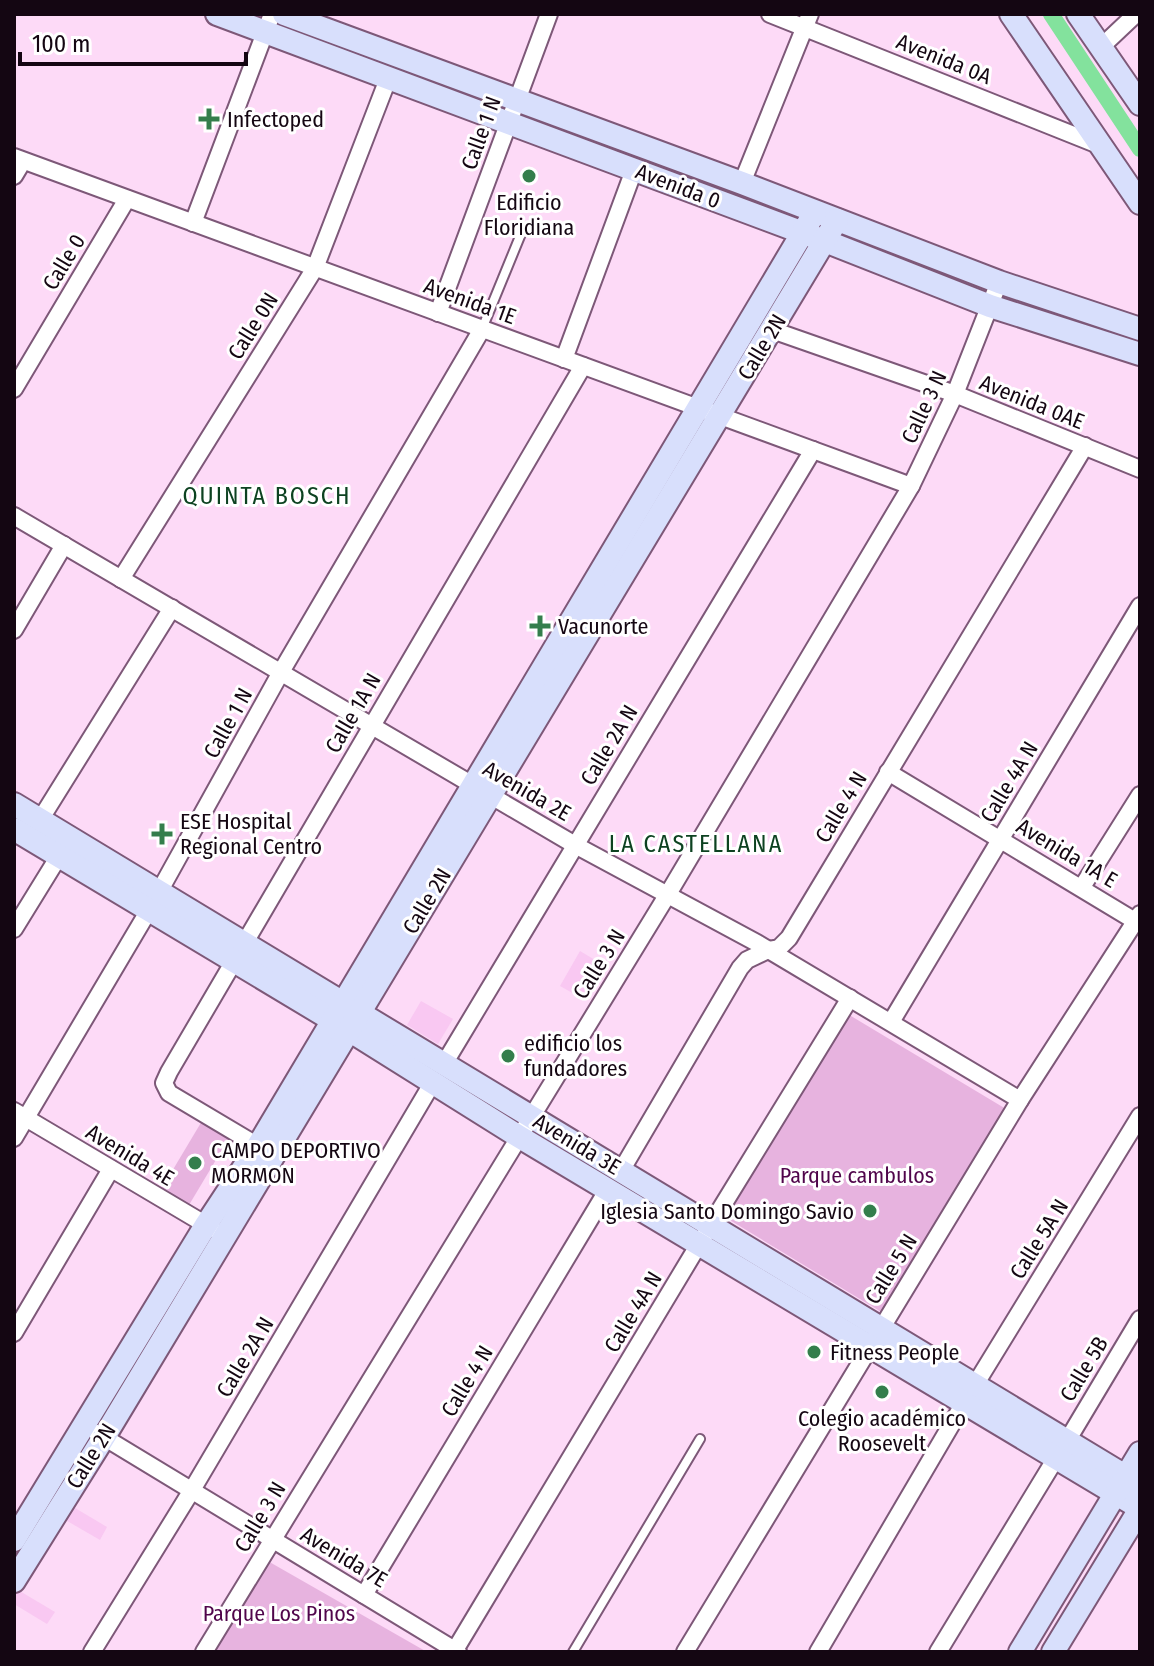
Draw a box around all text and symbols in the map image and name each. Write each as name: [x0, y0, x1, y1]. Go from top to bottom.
scale bar: [20, 16, 246, 66]
street label: Avenida 0A: [893, 28, 996, 90]
text: 100 m: [32, 30, 90, 58]
street label: Calle 1 N: [455, 93, 507, 173]
place label: Infectoped: [227, 106, 324, 133]
marker: Infectoped: [198, 108, 220, 130]
street label: Avenida 0: [632, 158, 724, 214]
marker: Edificio Floridiana: [520, 167, 538, 185]
place label: Edificio Floridiana: [484, 189, 574, 241]
street label: Calle 0: [37, 229, 91, 295]
street label: Avenida 1E: [420, 272, 520, 330]
street label: Calle 0N: [222, 288, 284, 364]
street label: Calle 2N: [732, 309, 792, 385]
street label: Calle 3 N: [895, 366, 953, 448]
street label: Avenida 0AE: [976, 369, 1088, 435]
district label: QUINTA BOSCH: [182, 482, 352, 510]
place label: Vacunorte: [558, 613, 648, 640]
marker: Vacunorte: [529, 615, 551, 637]
street label: Calle 1A N: [319, 668, 387, 758]
street label: Calle 1 N: [198, 683, 258, 763]
street label: Calle 2A N: [575, 700, 643, 790]
street label: Calle 4A N: [974, 737, 1044, 827]
street label: Avenida 2E: [478, 755, 576, 827]
street label: Calle 4 N: [809, 767, 873, 847]
place label: ESE Hospital Regional Centro: [180, 808, 322, 860]
street label: Avenida 1A E: [1012, 812, 1122, 894]
marker: ESE Hospital Regional Centro: [151, 823, 173, 845]
district label: LA CASTELLANA: [609, 830, 783, 858]
street label: Calle 2N: [397, 863, 457, 939]
street label: Calle 3 N: [567, 924, 631, 1004]
place label: edificio los fundadores: [524, 1030, 627, 1082]
marker: edificio los fundadores: [499, 1047, 517, 1065]
street label: Avenida 3E: [528, 1107, 626, 1181]
street label: Avenida 4E: [81, 1118, 179, 1192]
place label: CAMPO DEPORTIVO MORMON: [211, 1137, 381, 1189]
marker: CAMPO DEPORTIVO MORMON: [186, 1154, 204, 1172]
park label: Parque cambulos: [780, 1162, 934, 1189]
street label: Calle 5A N: [1004, 1194, 1074, 1284]
place label: Iglesia Santo Domingo Savio: [600, 1198, 854, 1225]
marker: Iglesia Santo Domingo Savio: [861, 1202, 879, 1220]
street label: Calle 5 N: [859, 1229, 923, 1309]
street label: Calle 4A N: [598, 1267, 668, 1357]
street label: Calle 2A N: [211, 1312, 279, 1402]
street label: Calle 5B: [1054, 1332, 1114, 1406]
place label: Fitness People: [830, 1339, 959, 1366]
street label: Calle 4 N: [435, 1341, 499, 1421]
marker: Fitness People: [805, 1343, 823, 1361]
marker: Colegio académico Roosevelt: [873, 1383, 891, 1401]
place label: Colegio académico Roosevelt: [798, 1405, 966, 1457]
street label: Calle 2N: [60, 1418, 122, 1494]
street label: Calle 3 N: [228, 1477, 292, 1557]
street label: Avenida 7E: [296, 1521, 392, 1593]
park label: Parque Los Pinos: [203, 1600, 355, 1627]

